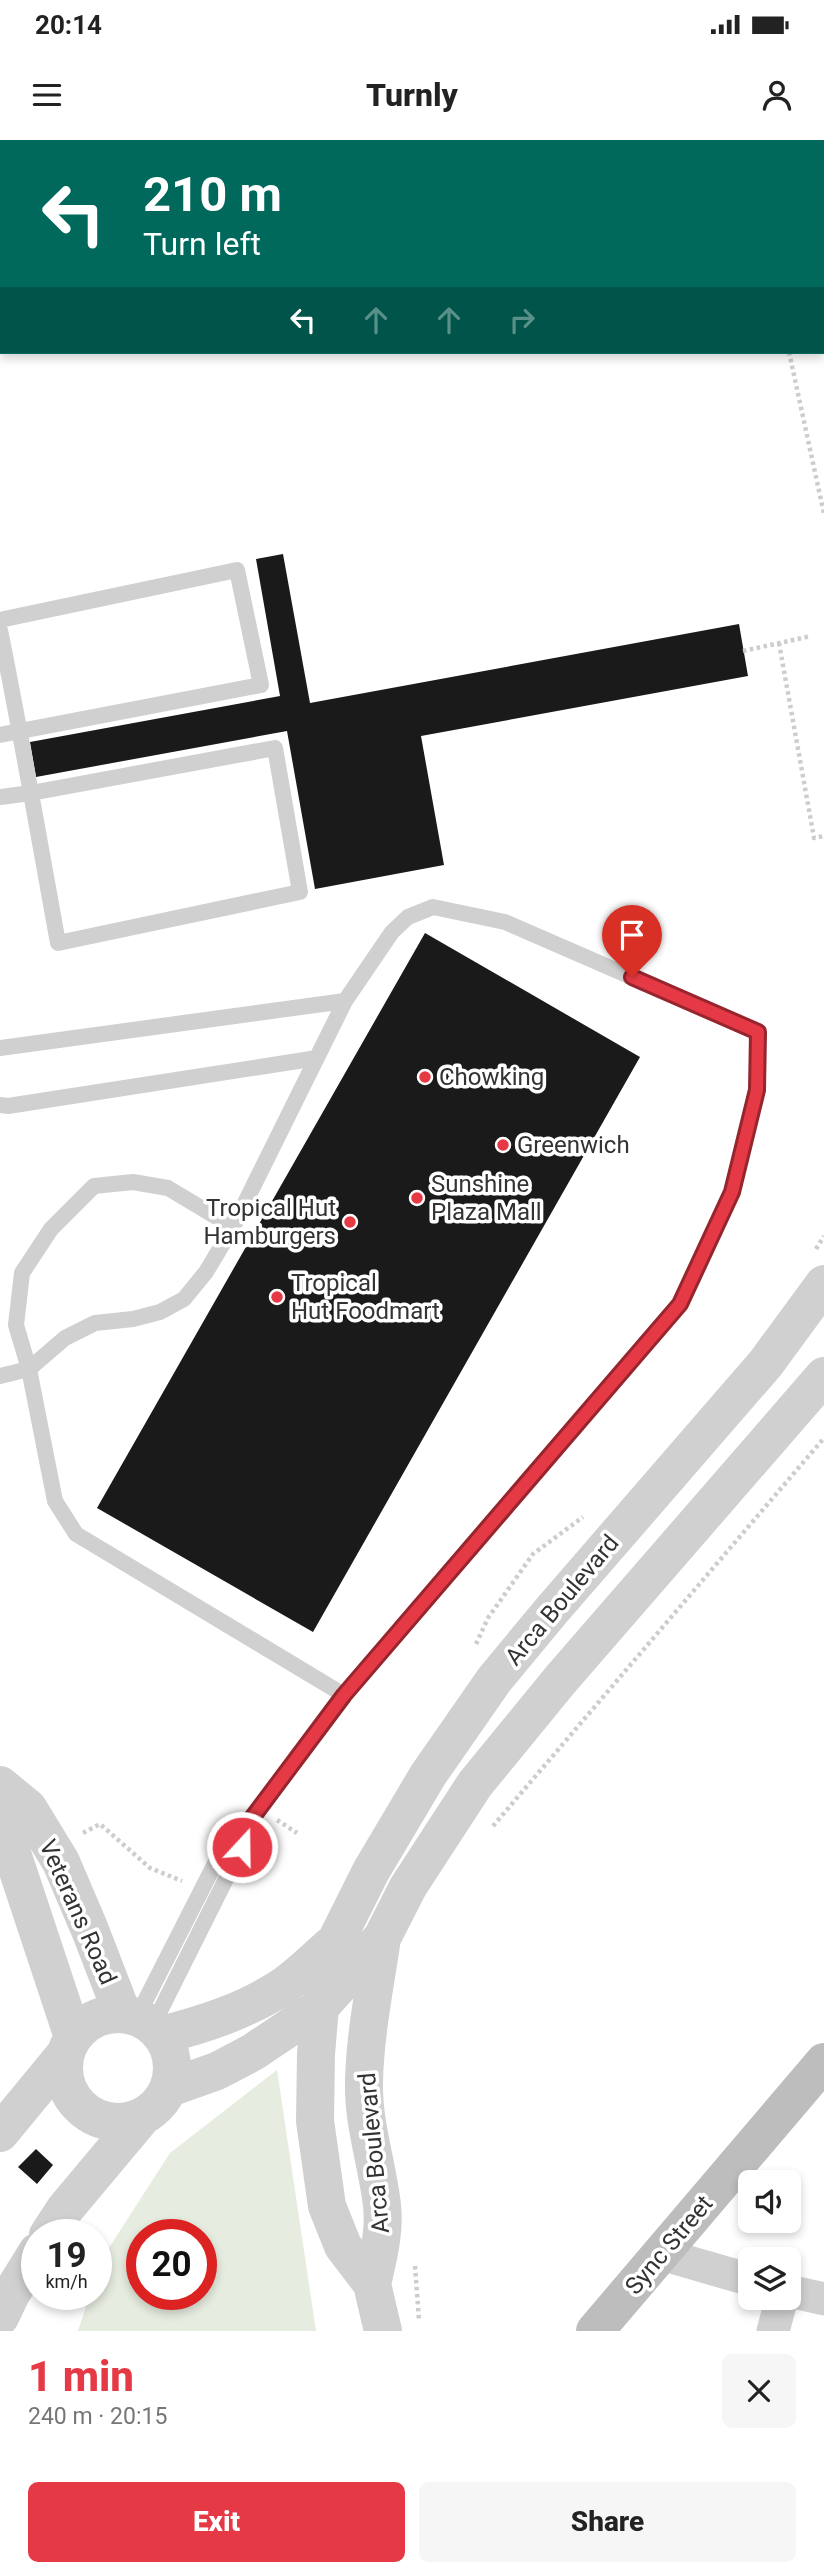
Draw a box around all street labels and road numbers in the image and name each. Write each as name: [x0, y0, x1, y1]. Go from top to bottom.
street label: Arca Boulevard: [499, 1529, 625, 1671]
street label: Veterans Road: [34, 1835, 122, 1989]
street label: Arca Boulevard: [353, 2071, 395, 2235]
street label: Sync Street: [619, 2190, 719, 2300]

